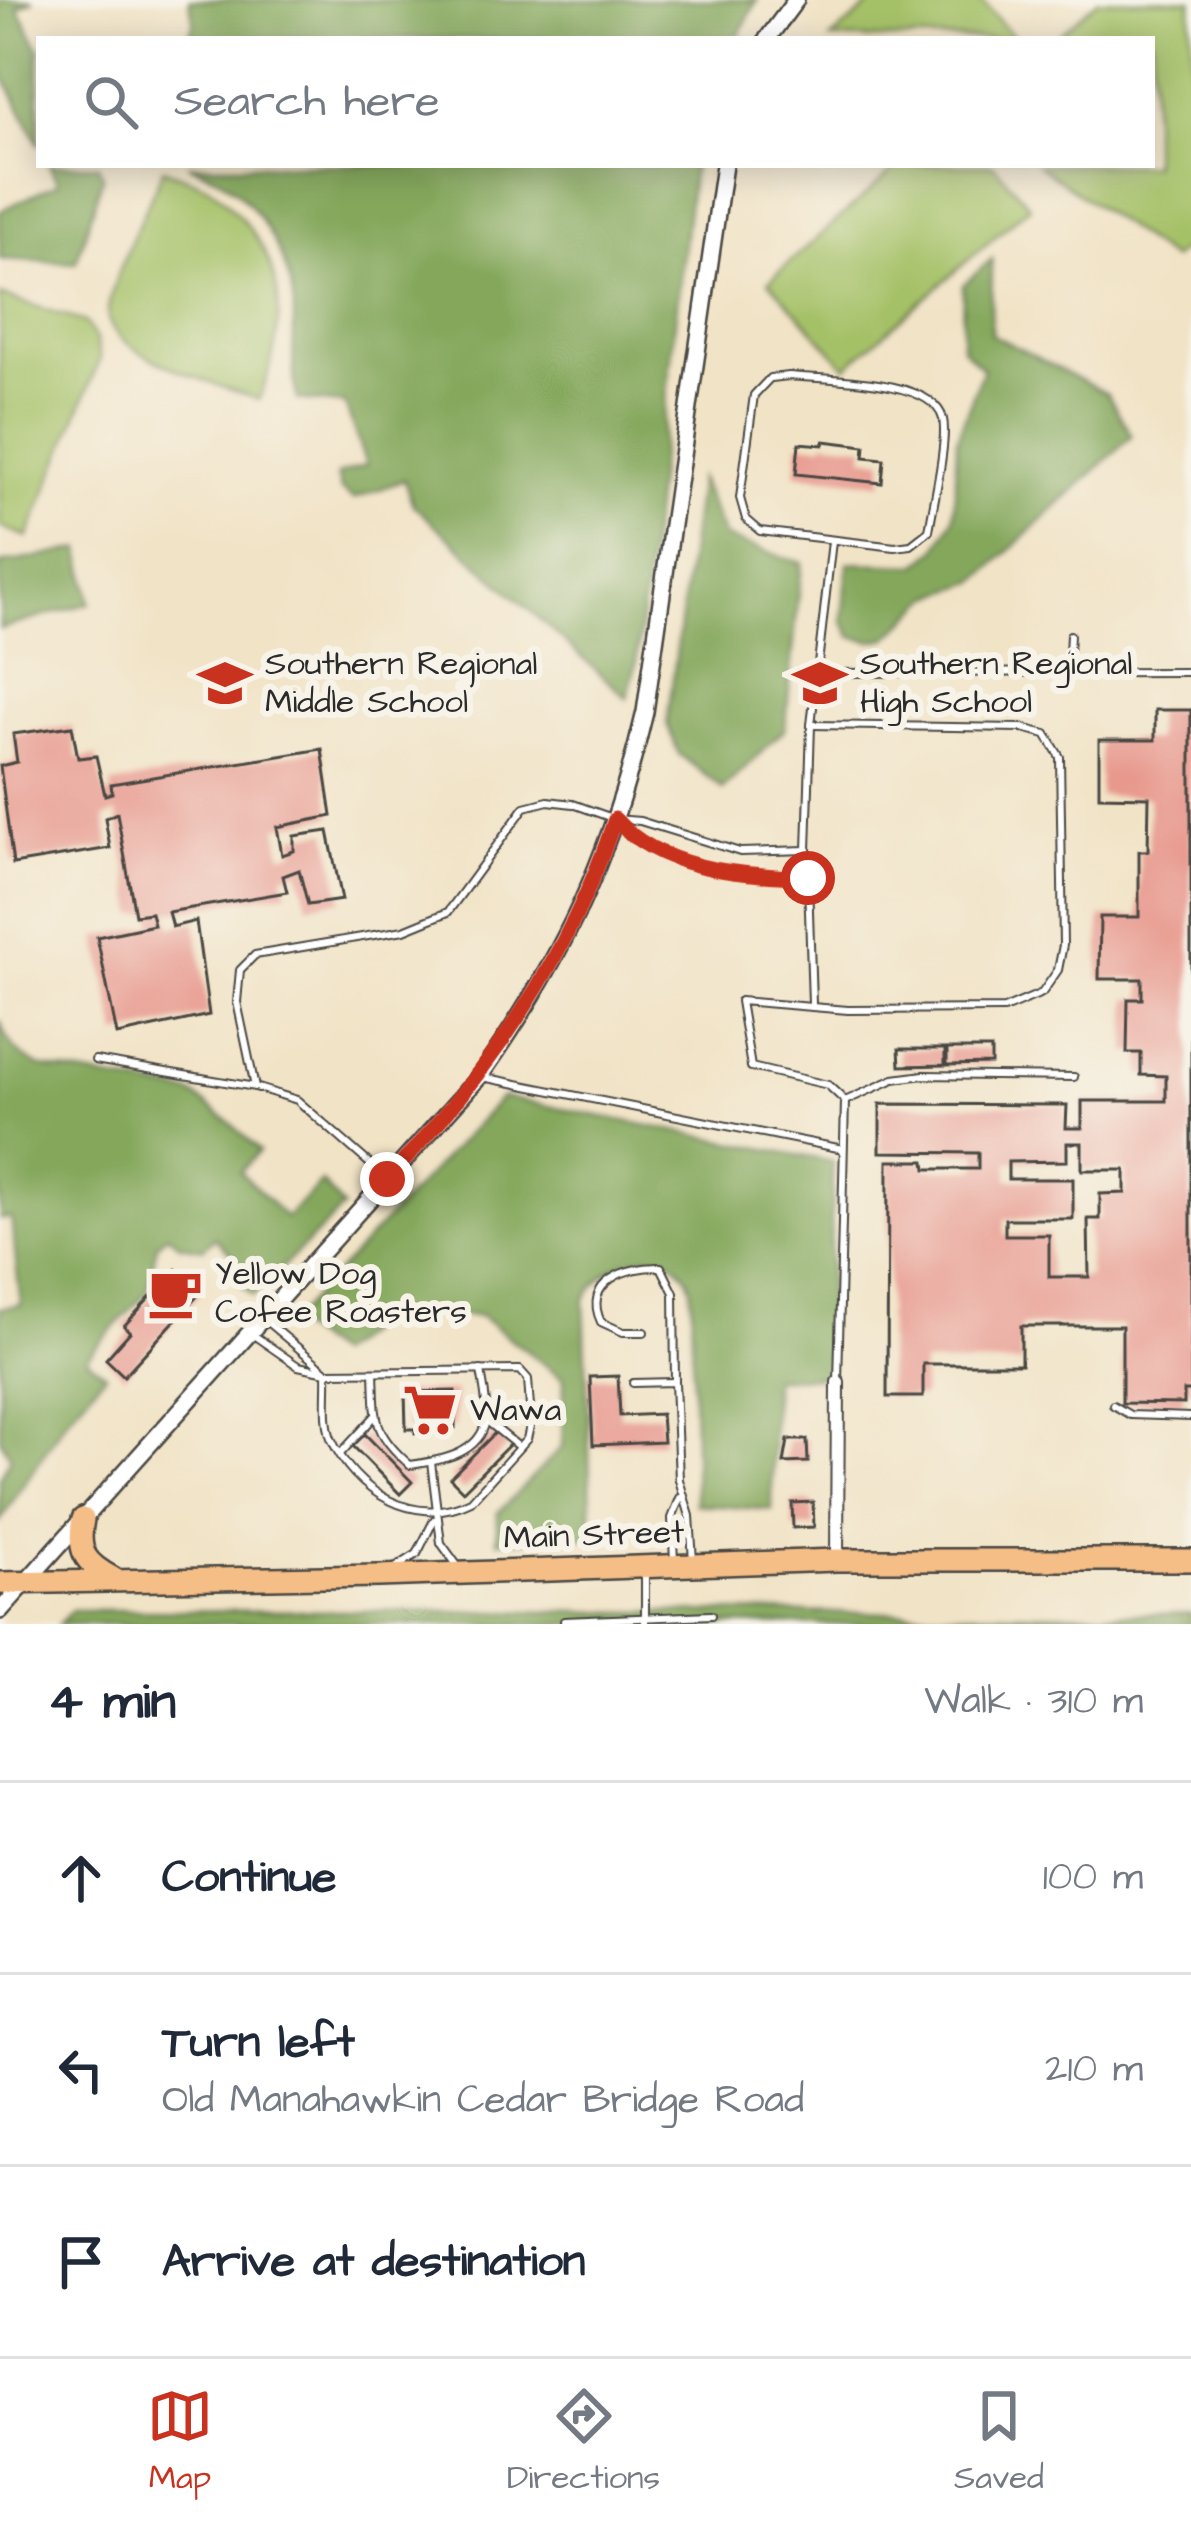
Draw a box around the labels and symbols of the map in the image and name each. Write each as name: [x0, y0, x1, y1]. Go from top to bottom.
place label: Southern Regional Middle School: [265, 641, 537, 725]
place label: Southern Regional High School: [860, 641, 1132, 727]
school or university icon: Southern Regional Middle School: [196, 654, 254, 712]
school or university icon: Southern Regional High School: [791, 654, 849, 712]
route start: [781, 851, 835, 905]
route end: [360, 1152, 414, 1206]
place label: Yellow Dog Cofee Roasters: [215, 1251, 467, 1335]
cafe icon: Yellow Dog Cofee Roasters: [146, 1264, 204, 1322]
supermarket icon: Wawa: [401, 1381, 459, 1439]
place label: Wawa: [470, 1387, 562, 1433]
street label: Main Street: [503, 1509, 685, 1561]

